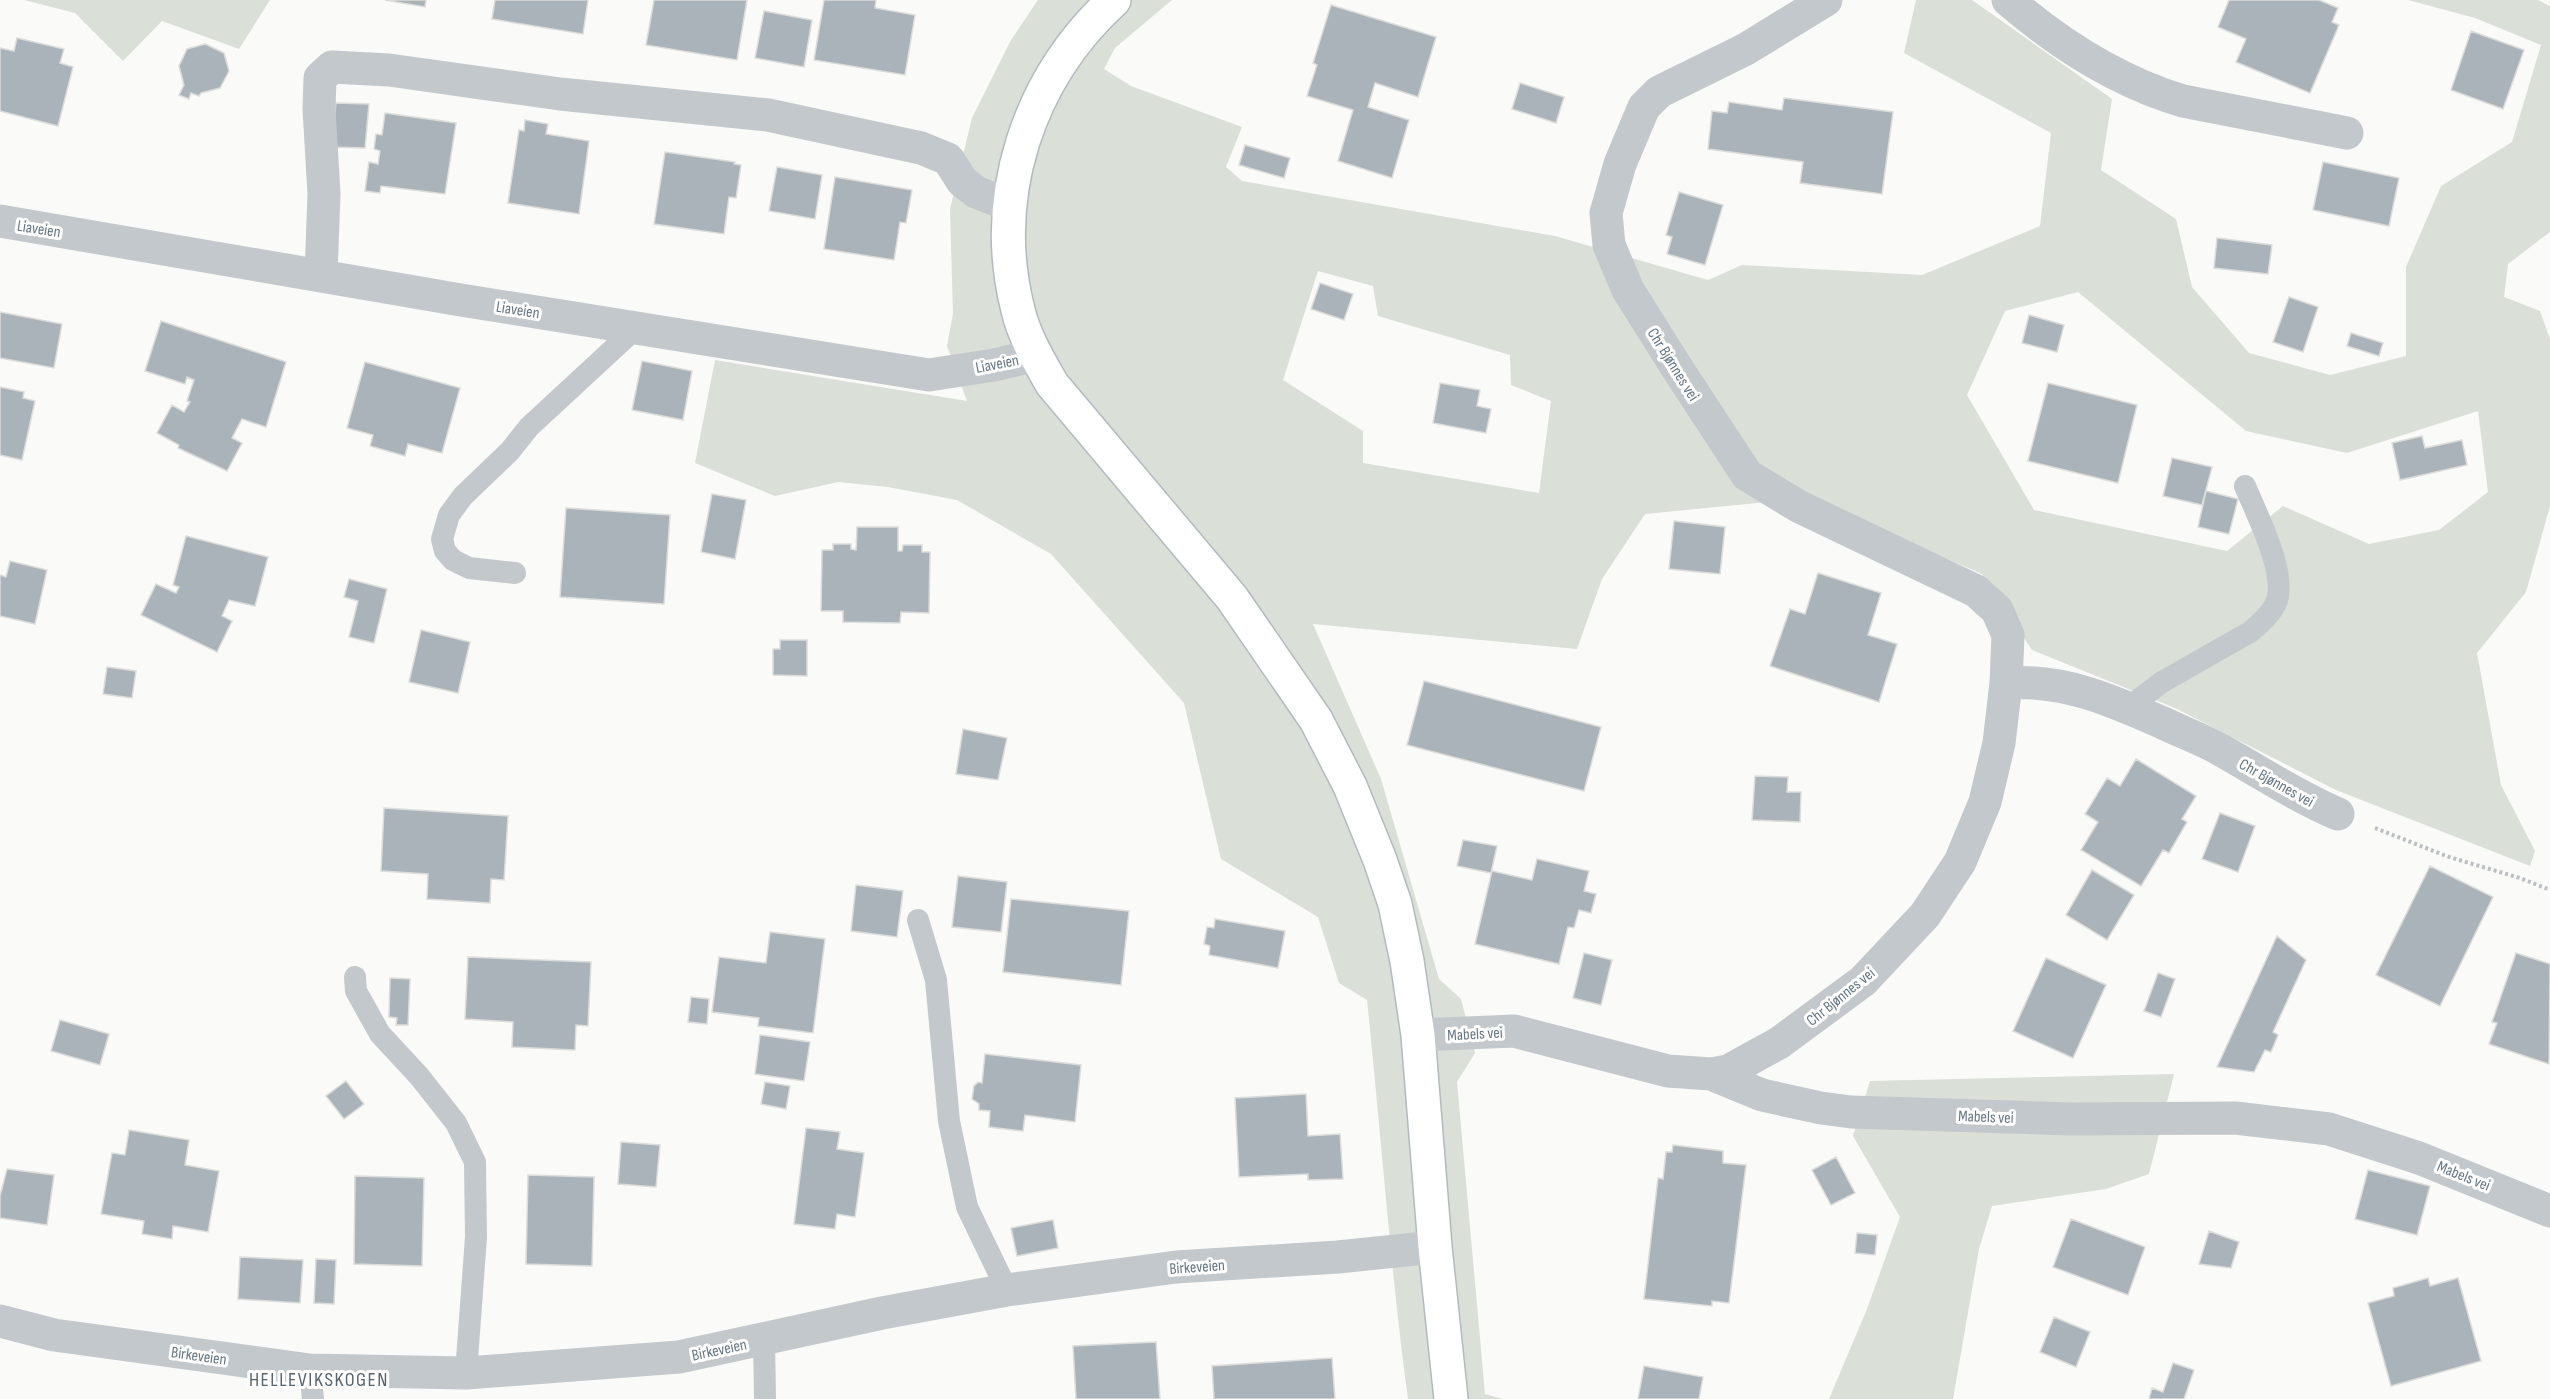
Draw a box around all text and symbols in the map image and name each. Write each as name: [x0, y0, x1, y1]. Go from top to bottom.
street label: Liaveien: [16, 217, 62, 242]
street label: Liaveien: [495, 298, 541, 323]
street label: Chr Bjønnes vei: [1643, 325, 1703, 405]
street label: Liaveien: [974, 351, 1021, 378]
street label: Chr Bjønnes vei: [2236, 755, 2317, 812]
street label: Chr Bjønnes vei: [1803, 964, 1879, 1030]
street label: Mabels vei: [1447, 1024, 1503, 1045]
street label: Mabels vei: [1958, 1107, 2014, 1128]
street label: Mabels vei: [2434, 1157, 2493, 1196]
street label: Birkeveien: [1169, 1256, 1226, 1279]
street label: Birkeveien: [690, 1335, 748, 1366]
street label: Birkeveien: [170, 1343, 228, 1370]
district label: HELLEVIKSKOGEN: [249, 1368, 389, 1392]

